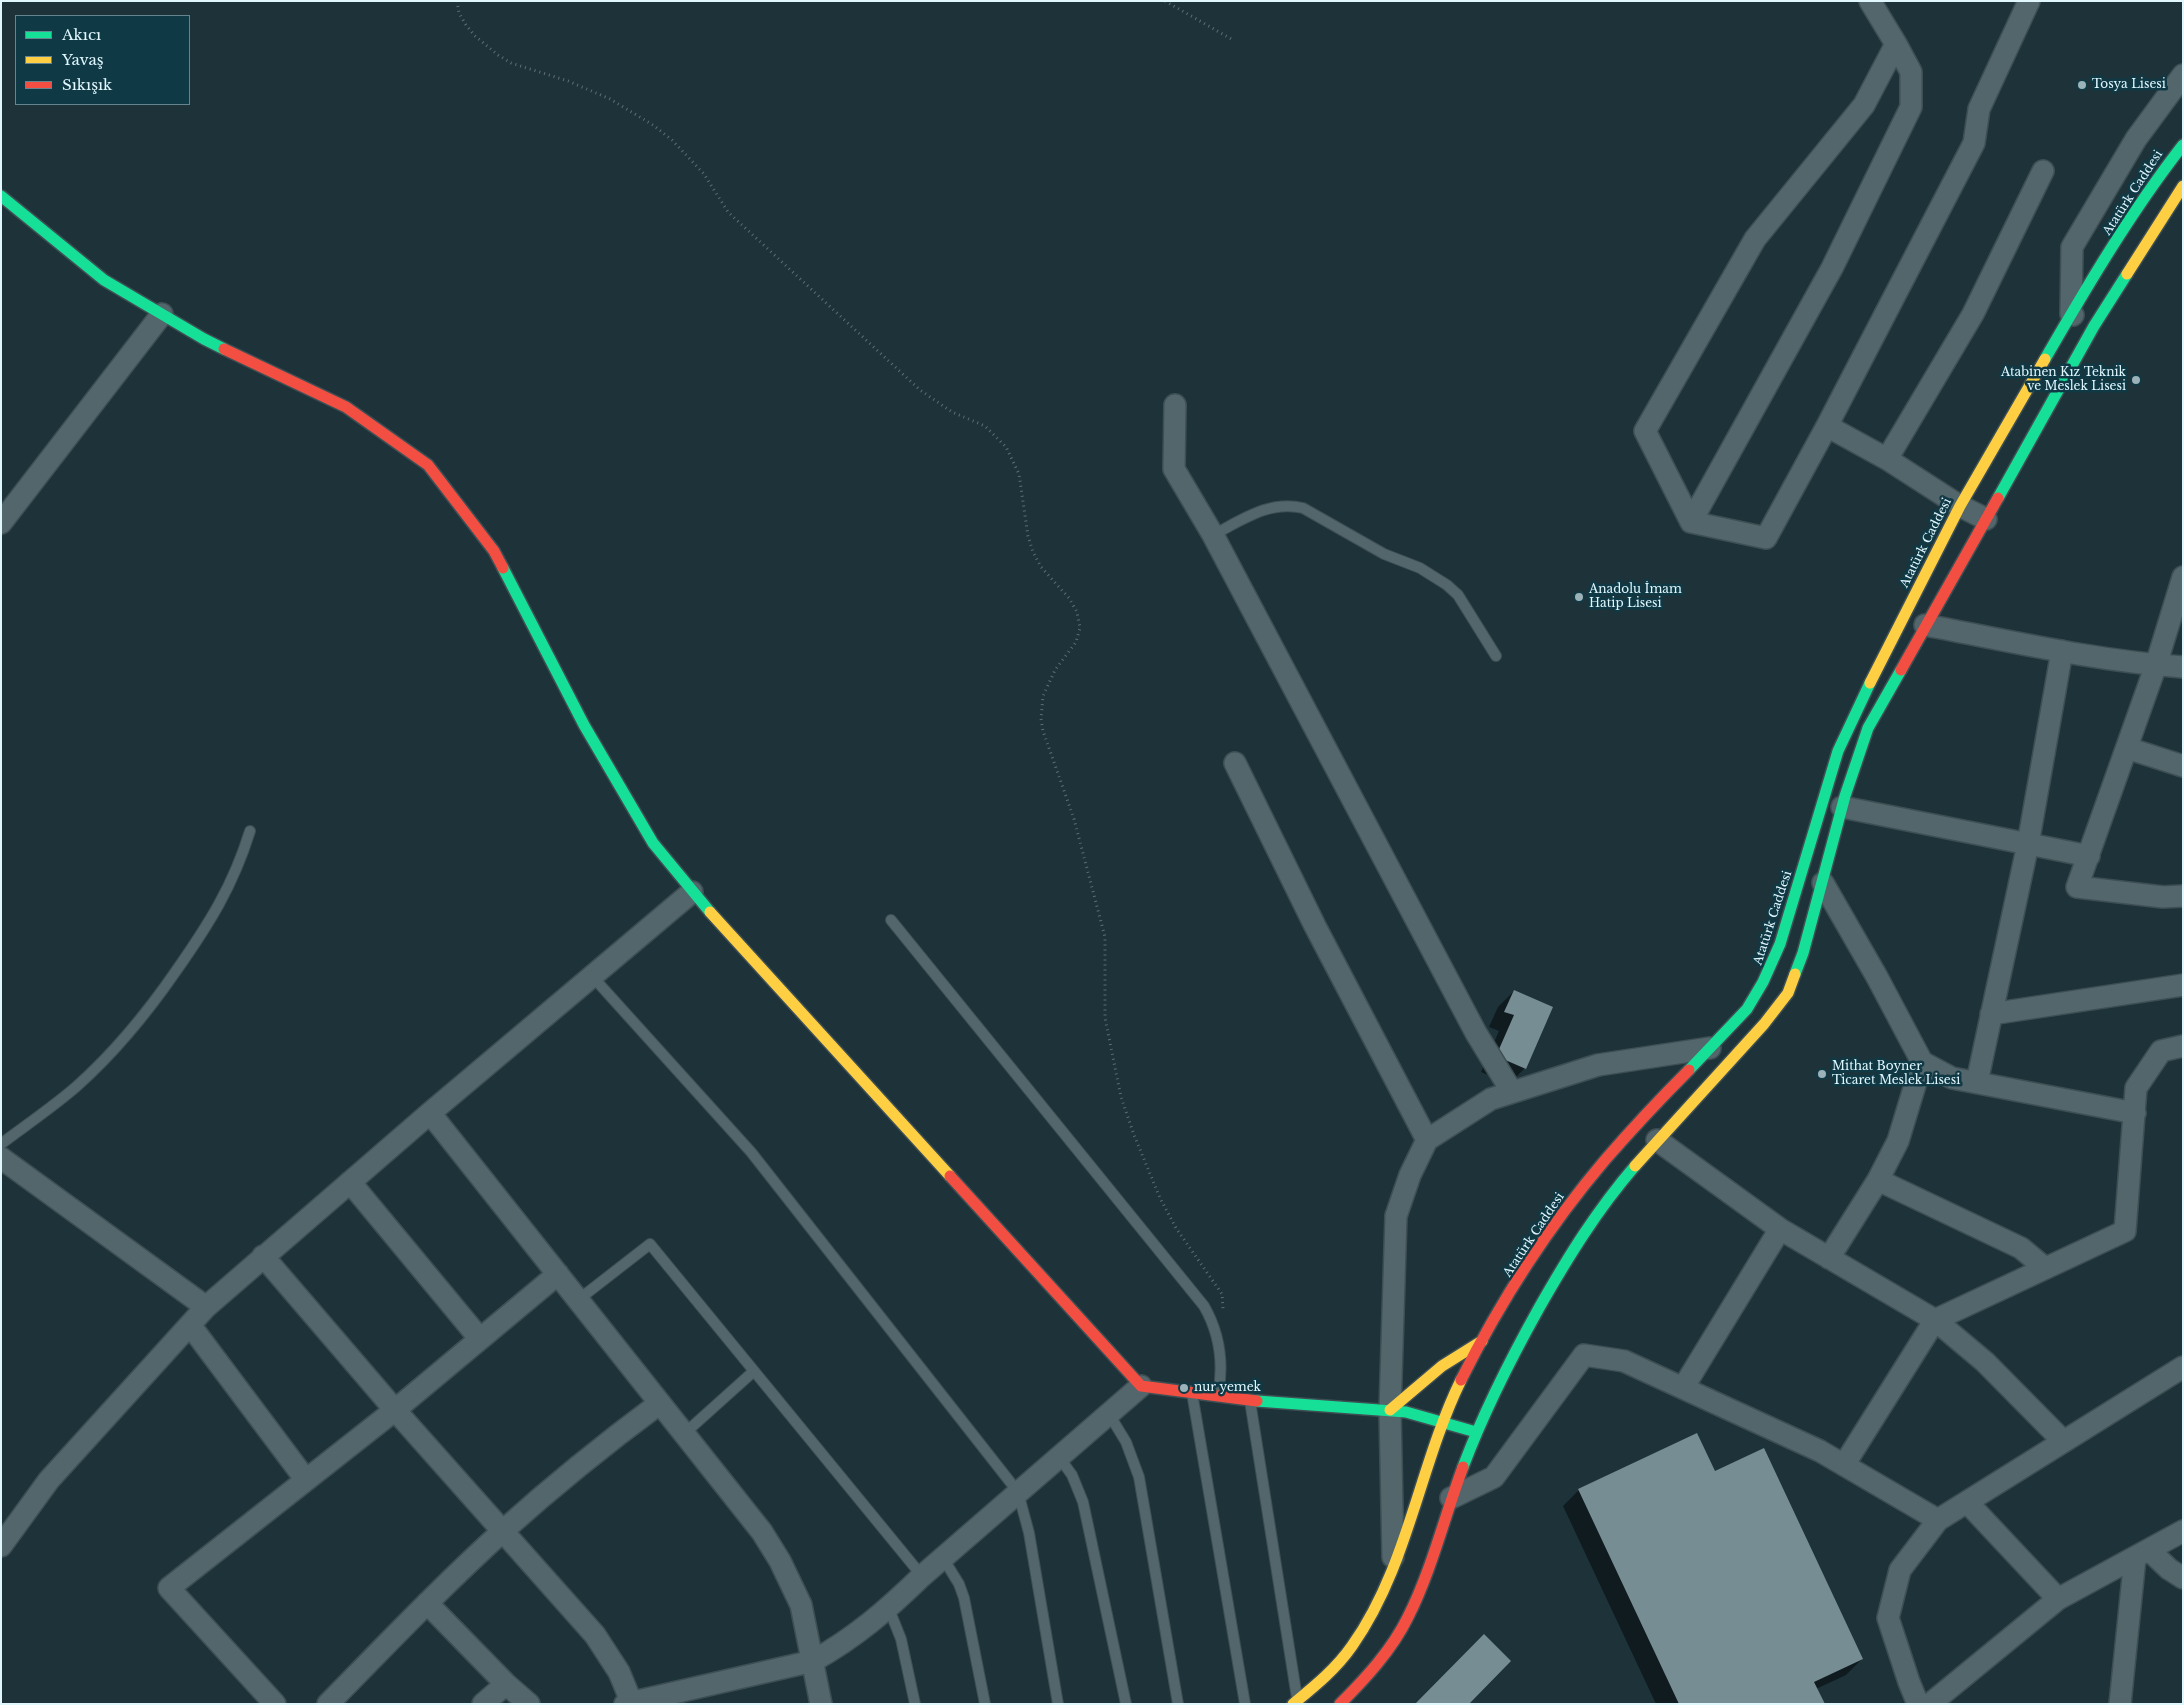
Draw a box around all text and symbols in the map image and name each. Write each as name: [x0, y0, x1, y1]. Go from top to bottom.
legend: [15, 15, 190, 105]
text: Akıcı: [62, 25, 101, 44]
text: Yavaş: [62, 50, 104, 69]
text: Sıkışık: [62, 75, 112, 94]
place label: Tosya Lisesi: [2092, 78, 2166, 92]
marker: Tosya Lisesi: [2076, 79, 2088, 91]
street label: Atatürk Caddesi: [2100, 148, 2166, 238]
place label: Atabinen Kız Teknik ve Meslek Lisesi: [2001, 366, 2126, 394]
marker: Atabinen Kız Teknik ve Meslek Lisesi: [2130, 374, 2142, 386]
street label: Atatürk Caddesi: [1897, 496, 1955, 590]
place label: Anadolu İmam Hatip Lisesi: [1589, 583, 1682, 611]
marker: Anadolu İmam Hatip Lisesi: [1573, 591, 1585, 603]
street label: Atatürk Caddesi: [1751, 869, 1795, 967]
place label: Mithat Boyner Ticaret Meslek Lisesi: [1832, 1060, 1960, 1088]
marker: Mithat Boyner Ticaret Meslek Lisesi: [1816, 1068, 1828, 1080]
street label: Atatürk Caddesi: [1501, 1190, 1567, 1280]
place label: nur yemek: [1194, 1381, 1261, 1395]
marker: nur yemek: [1178, 1382, 1190, 1394]

